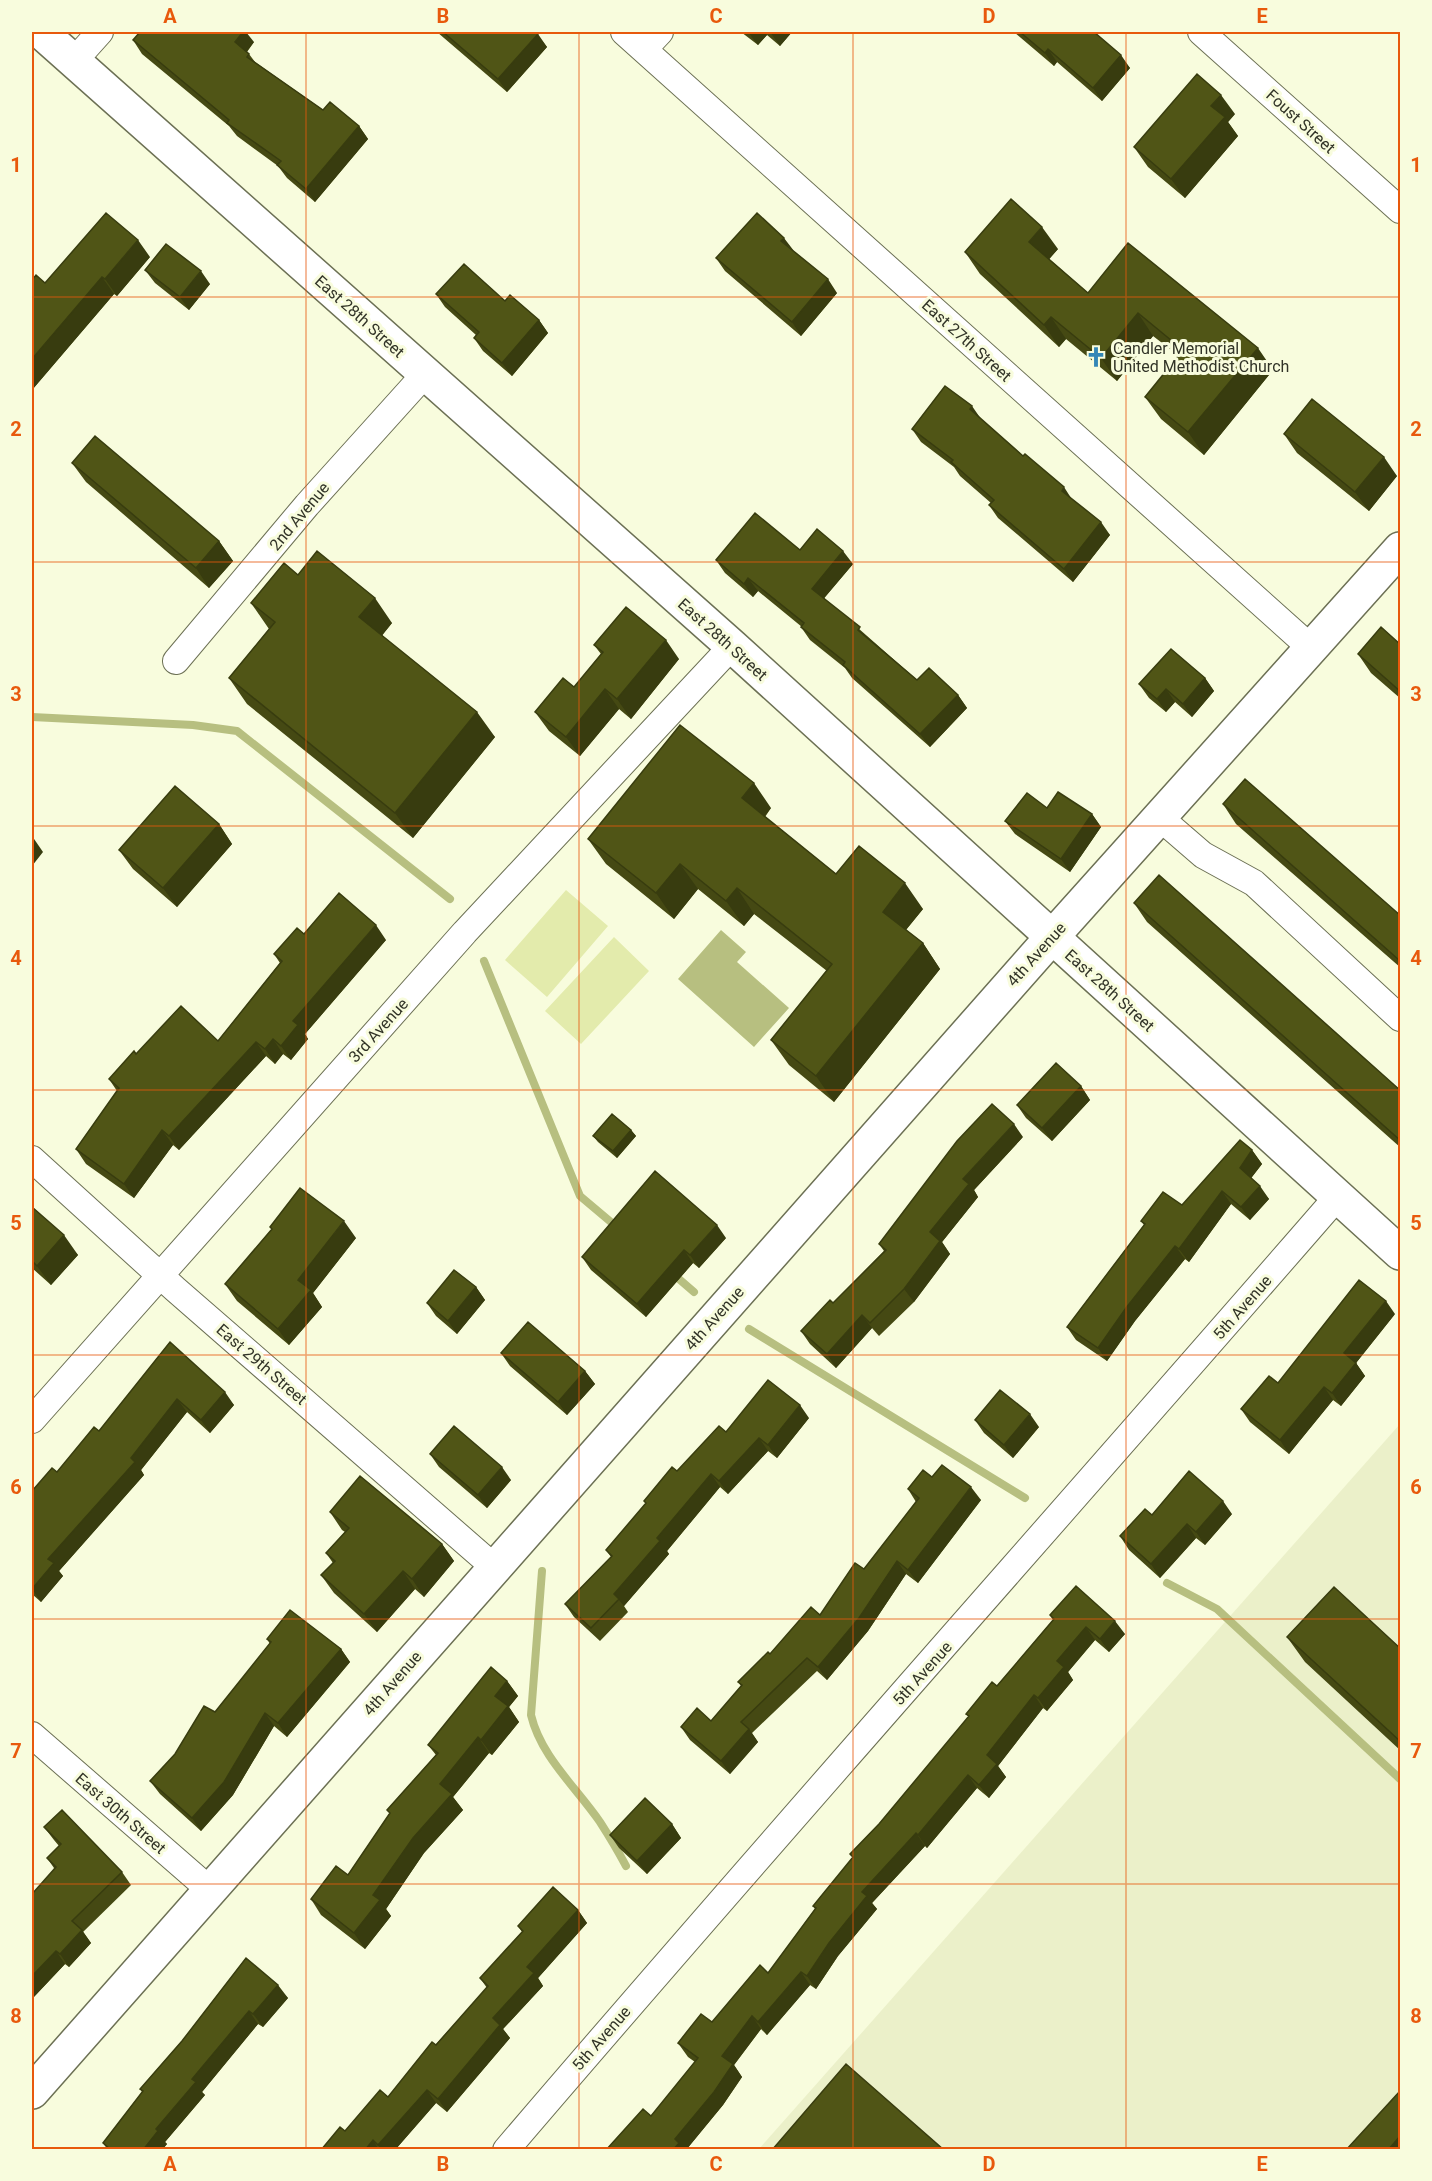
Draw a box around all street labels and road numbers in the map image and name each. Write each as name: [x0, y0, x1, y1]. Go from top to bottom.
street label: Foust Street: [1262, 85, 1339, 157]
street label: East 28th Street: [311, 271, 408, 361]
street label: East 27th Street: [918, 295, 1015, 385]
street label: 2nd Avenue: [265, 478, 333, 554]
street label: East 28th Street: [674, 594, 771, 684]
street label: 4th Avenue: [1003, 919, 1070, 990]
street label: East 28th Street: [1061, 945, 1158, 1035]
street label: 3rd Avenue: [345, 994, 412, 1066]
street label: 5th Avenue: [1209, 1271, 1276, 1343]
street label: 4th Avenue: [681, 1283, 748, 1354]
street label: East 29th Street: [213, 1320, 311, 1409]
street label: 5th Avenue: [889, 1638, 956, 1709]
street label: 4th Avenue: [359, 1647, 426, 1719]
street label: East 30th Street: [72, 1769, 170, 1858]
street label: 5th Avenue: [568, 2002, 635, 2074]

